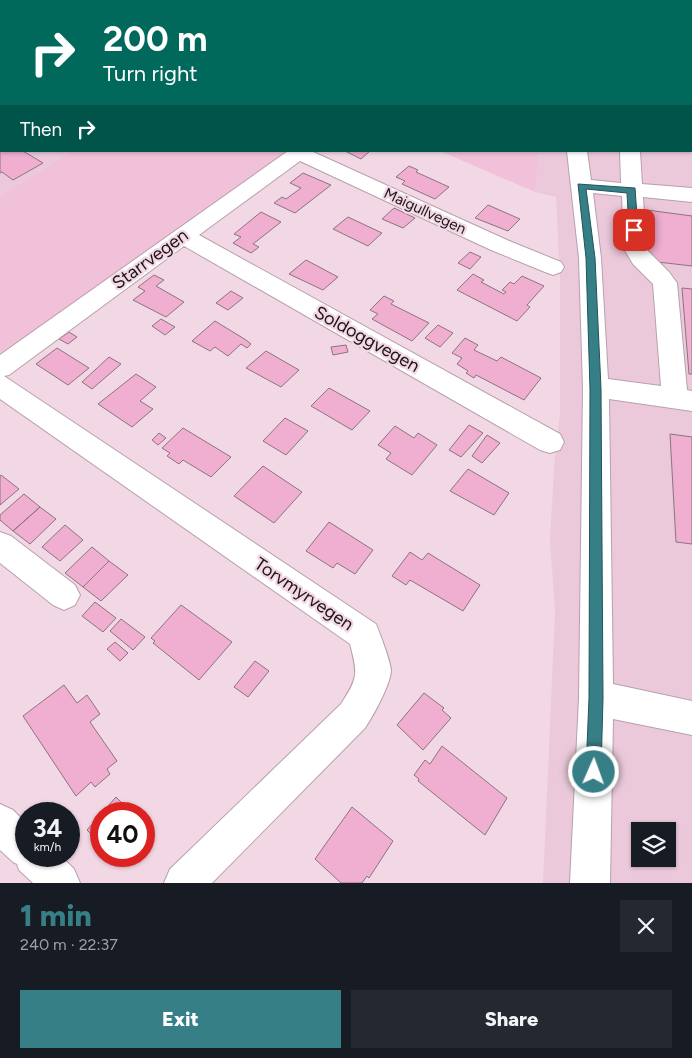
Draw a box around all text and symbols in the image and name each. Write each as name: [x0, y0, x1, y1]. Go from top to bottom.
text: 200 m: [103, 18, 207, 60]
icon: right: [20, 20, 85, 85]
text: Turn right: [103, 60, 198, 87]
icon: right: [72, 115, 100, 143]
text: Then: [20, 118, 62, 141]
street label: Maigullvegen: [381, 184, 469, 238]
pin: [613, 209, 655, 251]
icon: arrive: [620, 216, 648, 244]
street label: Starrvegen: [108, 224, 192, 294]
street label: Soldoggvegen: [311, 301, 423, 377]
street label: Torvmyrvegen: [250, 553, 358, 635]
position arrow: [567, 745, 619, 797]
speed limit sign: 40: [90, 802, 155, 867]
text: 34: [33, 813, 62, 843]
map controls: [631, 822, 676, 867]
button: layers: [631, 822, 676, 867]
text: km/h: [34, 840, 61, 854]
text: 1 min: [20, 897, 92, 934]
button: close: [620, 900, 672, 952]
text: 240 m · 22:37: [20, 935, 118, 954]
button: Exit: [20, 990, 341, 1048]
button: Share: [351, 990, 672, 1048]

